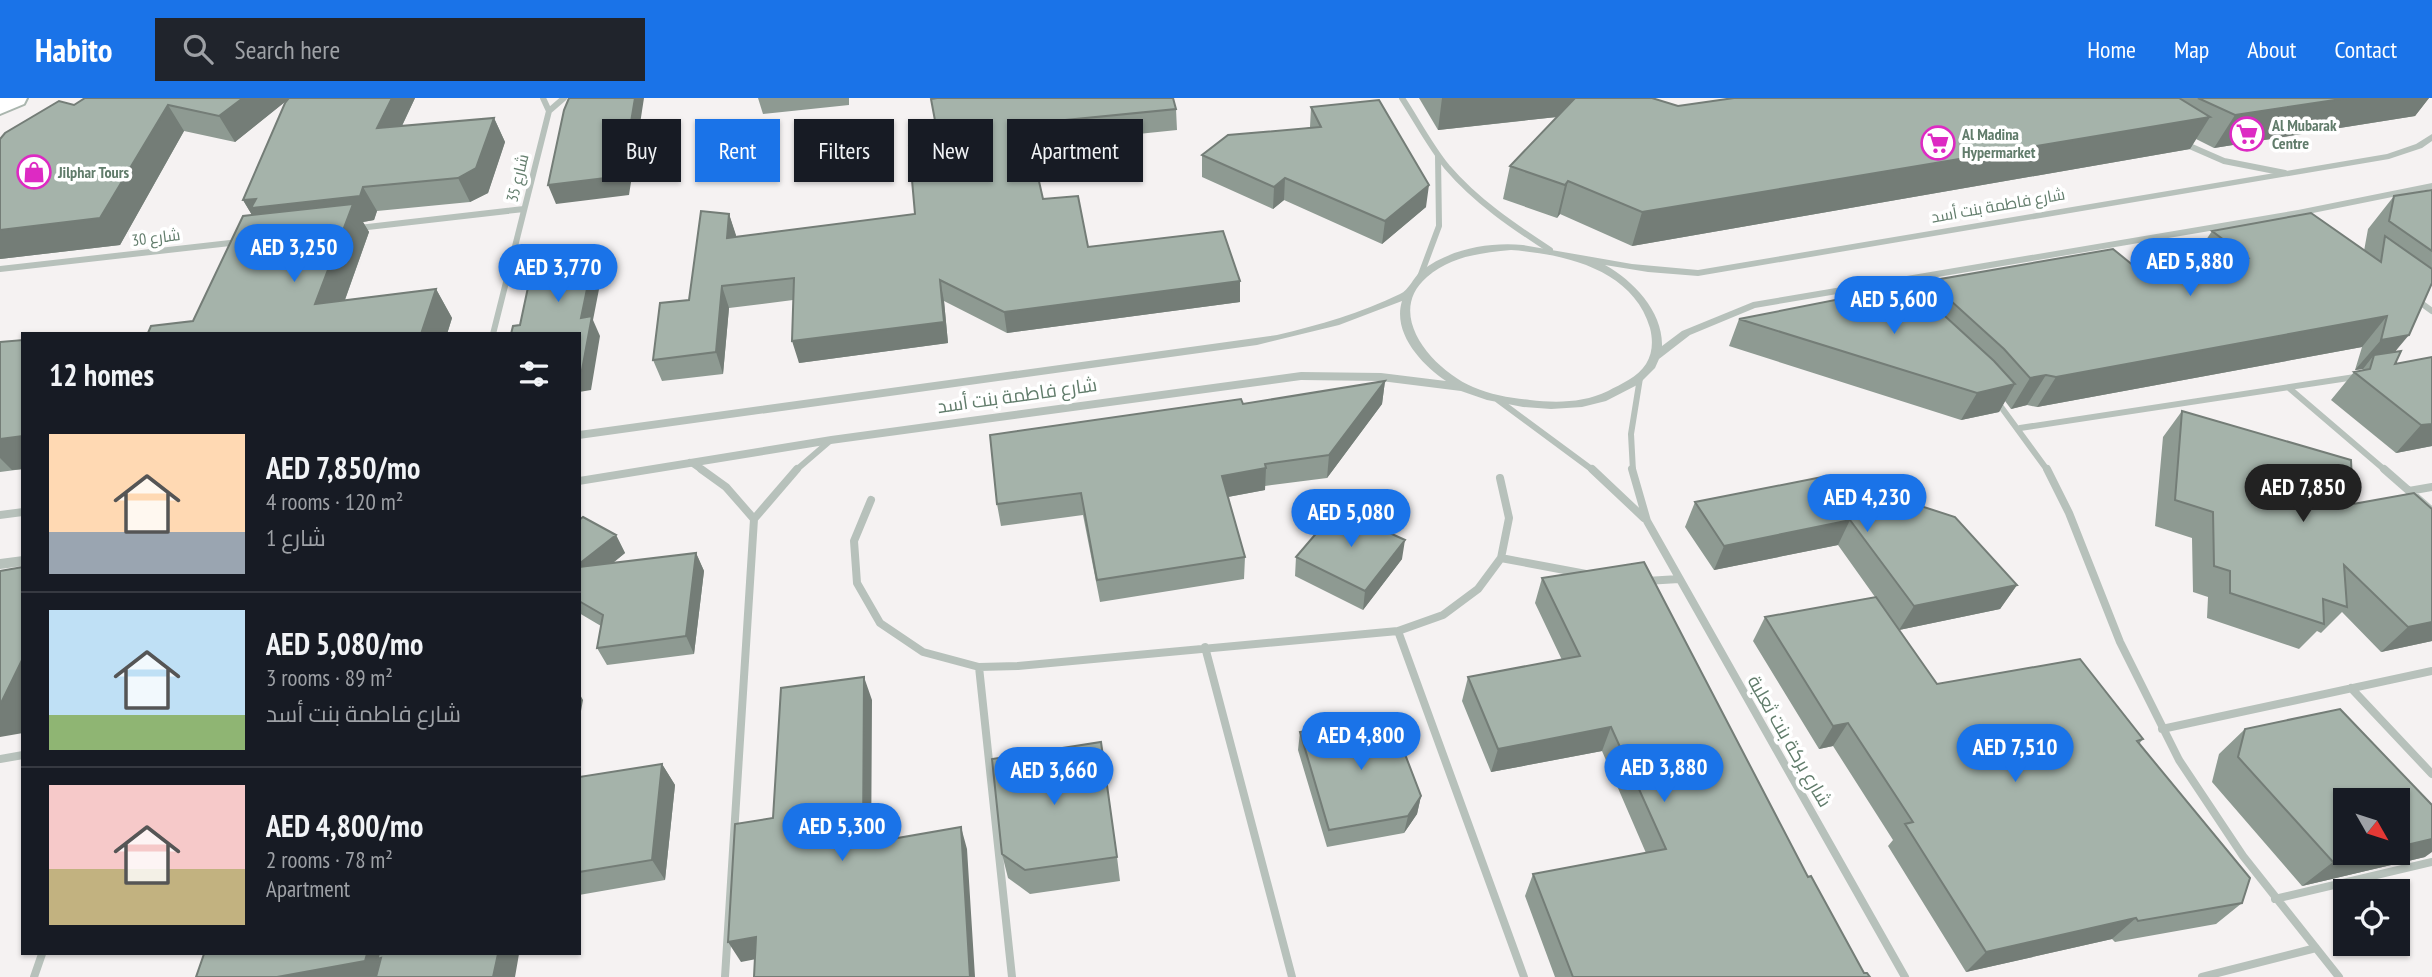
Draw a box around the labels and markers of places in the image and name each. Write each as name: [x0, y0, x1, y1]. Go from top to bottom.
supermarket icon: Al Mubarak Centre: [2228, 115, 2266, 153]
place label: Al Mubarak Centre: [2271, 115, 2337, 153]
supermarket icon: Al Madina Hypermarket: [1919, 124, 1957, 162]
place label: Al Madina Hypermarket: [1961, 124, 2036, 162]
shop icon: Jilphar Tours: [15, 153, 53, 191]
place label: Jilphar Tours: [57, 162, 129, 182]
pin: AED 3,250: [214, 225, 374, 284]
pin: AED 5,880: [2110, 238, 2270, 298]
pin: AED 3,770: [478, 244, 638, 304]
pin: AED 5,600: [1814, 276, 1974, 336]
pin: AED 7,850: [2223, 464, 2383, 524]
pin: AED 4,230: [1787, 474, 1947, 534]
pin: AED 5,080: [1271, 490, 1431, 549]
pin: AED 4,800: [1281, 712, 1441, 772]
pin: AED 7,510: [1935, 724, 2095, 784]
pin: AED 3,880: [1584, 744, 1744, 804]
pin: AED 3,660: [974, 748, 1134, 807]
pin: AED 5,300: [762, 804, 922, 863]

